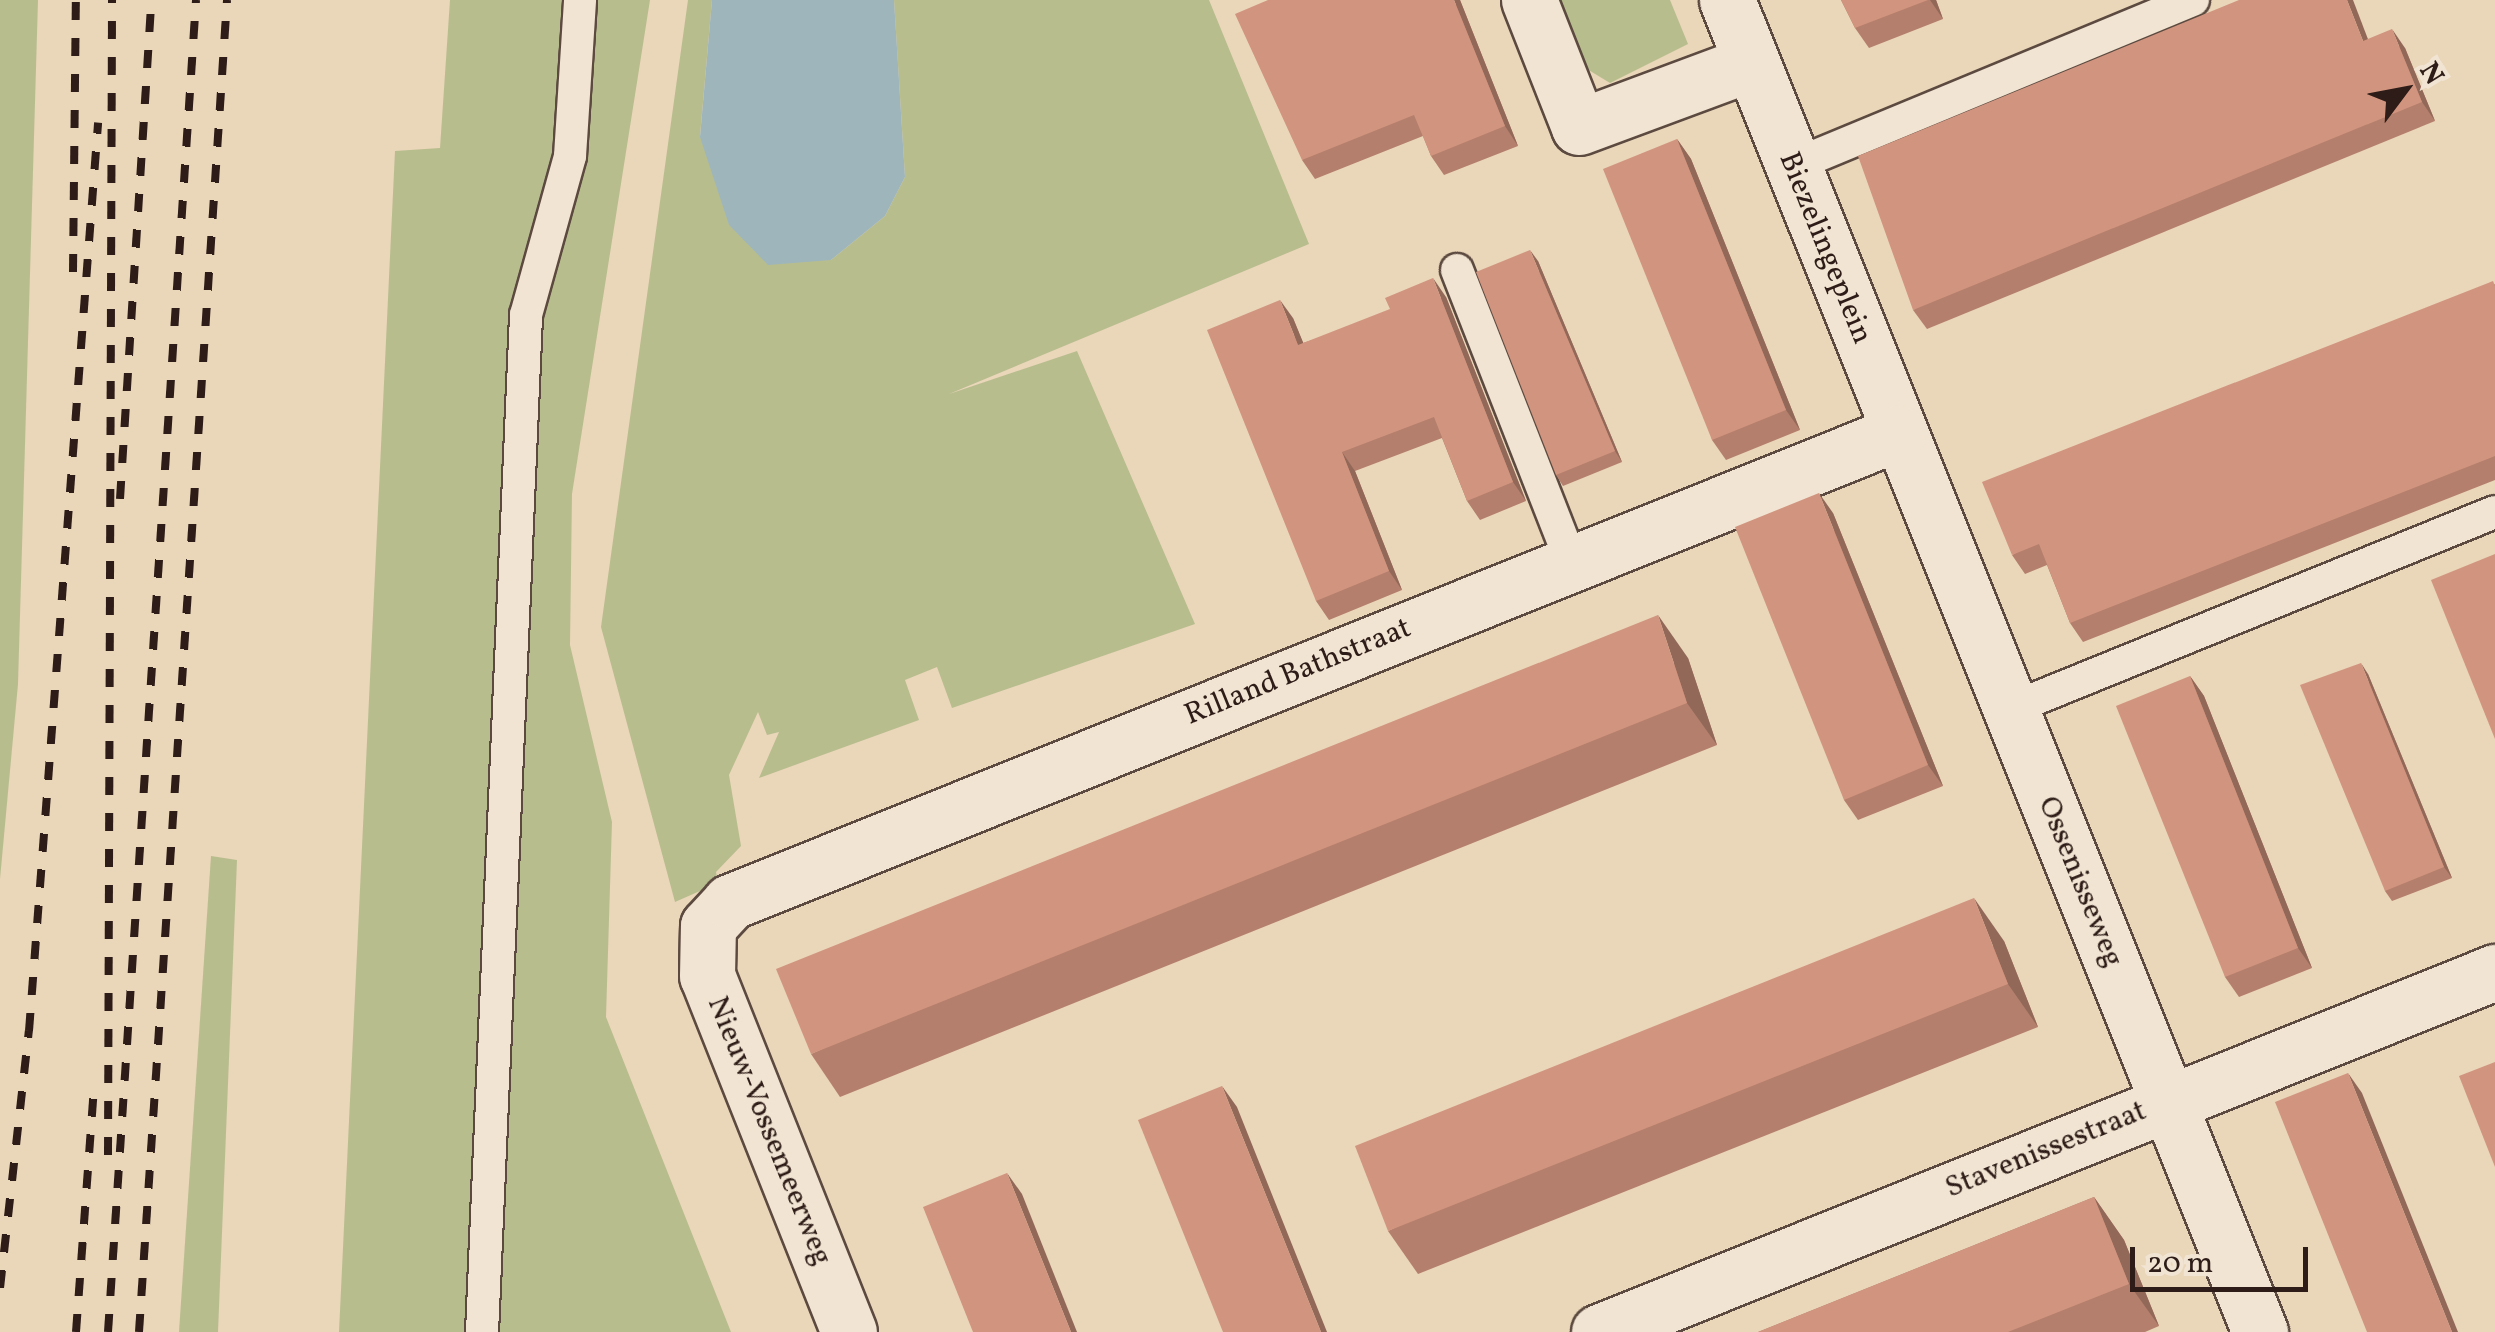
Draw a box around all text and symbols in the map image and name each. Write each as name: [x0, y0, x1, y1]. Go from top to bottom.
north arrow: [2355, 40, 2455, 140]
text: N: [2409, 55, 2453, 93]
street label: Biezelingeplein: [1770, 147, 1880, 349]
street label: Rilland Bathstraat: [1180, 610, 1416, 734]
street label: Ossenisseweg: [2029, 791, 2131, 973]
street label: Nieuw-Vossemeerweg: [699, 991, 839, 1271]
street label: Stavenissestraat: [1940, 1093, 2152, 1207]
scale bar: [2135, 1227, 2312, 1289]
text: 20 m: [2147, 1243, 2213, 1285]

